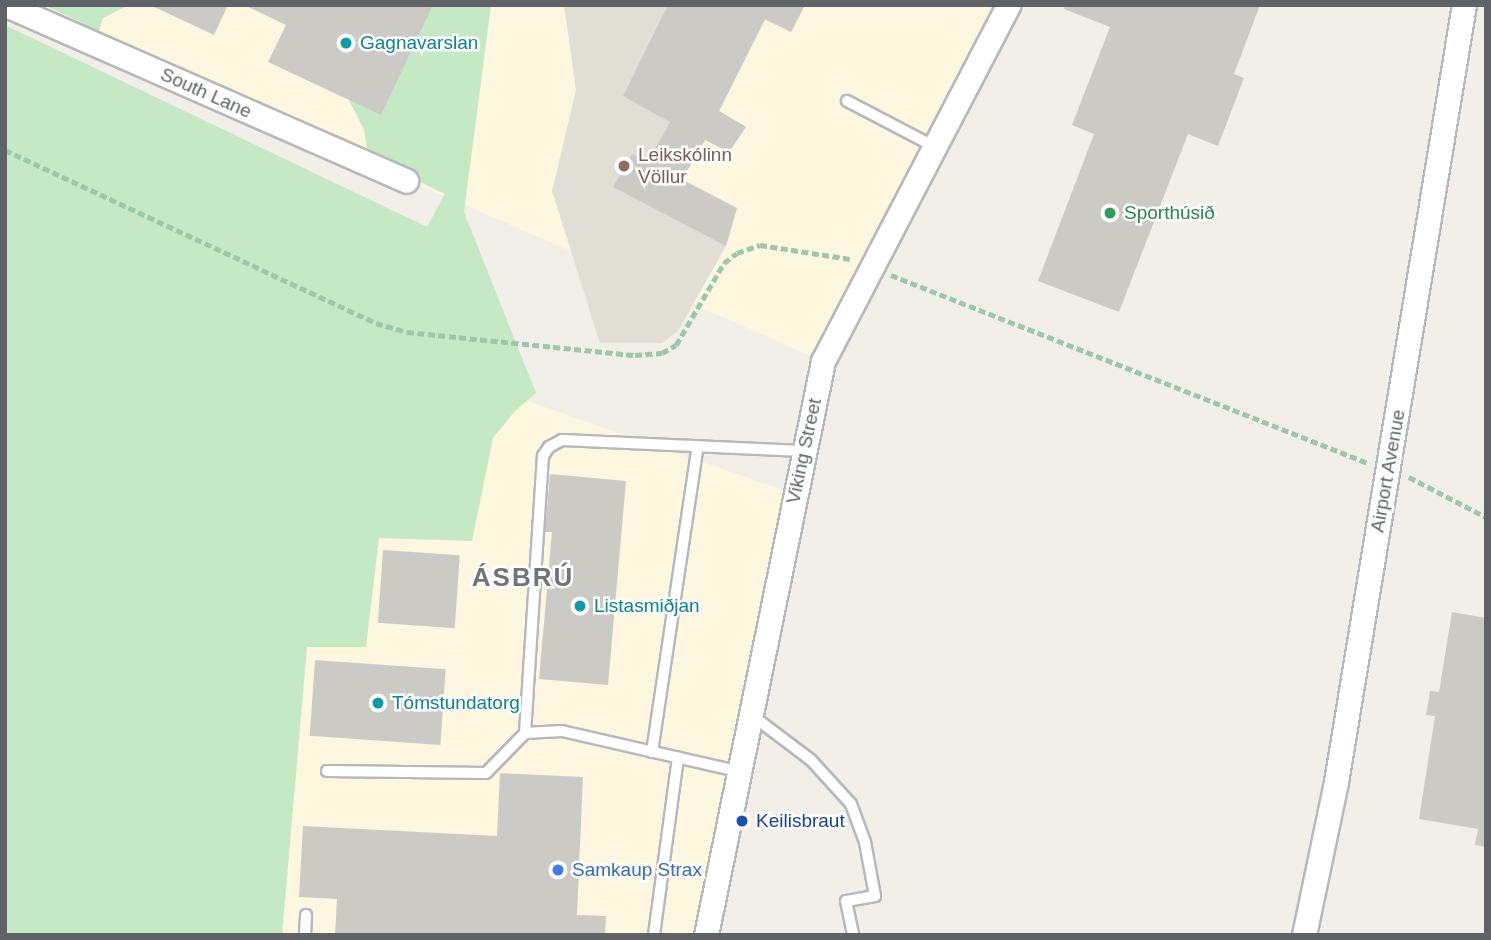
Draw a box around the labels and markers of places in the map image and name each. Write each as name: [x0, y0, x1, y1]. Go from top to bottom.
place label: Gagnavarslan: [360, 32, 478, 54]
marker: Gagnavarslan: [338, 35, 354, 51]
place label: Leikskólinn Völlur: [638, 144, 732, 188]
marker: Leikskólinn Völlur: [616, 158, 632, 174]
place label: Sporthúsið: [1124, 202, 1215, 224]
marker: Sporthúsið: [1102, 205, 1118, 221]
place label: Listasmiðjan: [594, 595, 700, 617]
marker: Listasmiðjan: [572, 598, 588, 614]
place label: Tómstundatorg: [392, 692, 520, 714]
marker: Tómstundatorg: [370, 695, 386, 711]
place label: Keilisbraut: [756, 810, 845, 832]
marker: Keilisbraut: [734, 813, 750, 829]
place label: Samkaup Strax: [572, 859, 702, 881]
marker: Samkaup Strax: [550, 862, 566, 878]

